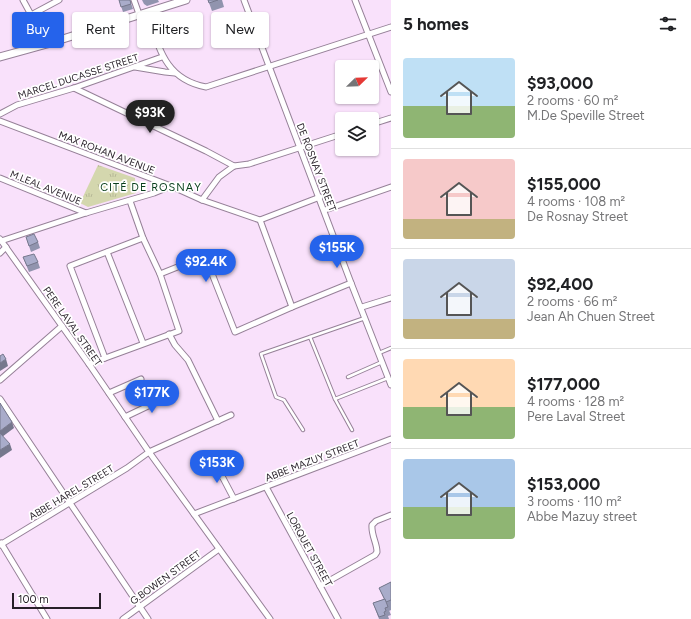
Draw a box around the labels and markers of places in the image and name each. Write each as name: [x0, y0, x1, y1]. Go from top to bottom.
pin: $93K: [126, 100, 174, 134]
pin: $155K: [309, 235, 365, 269]
pin: $92.4K: [173, 249, 239, 283]
pin: $177K: [124, 380, 180, 414]
pin: $153K: [189, 450, 245, 484]

